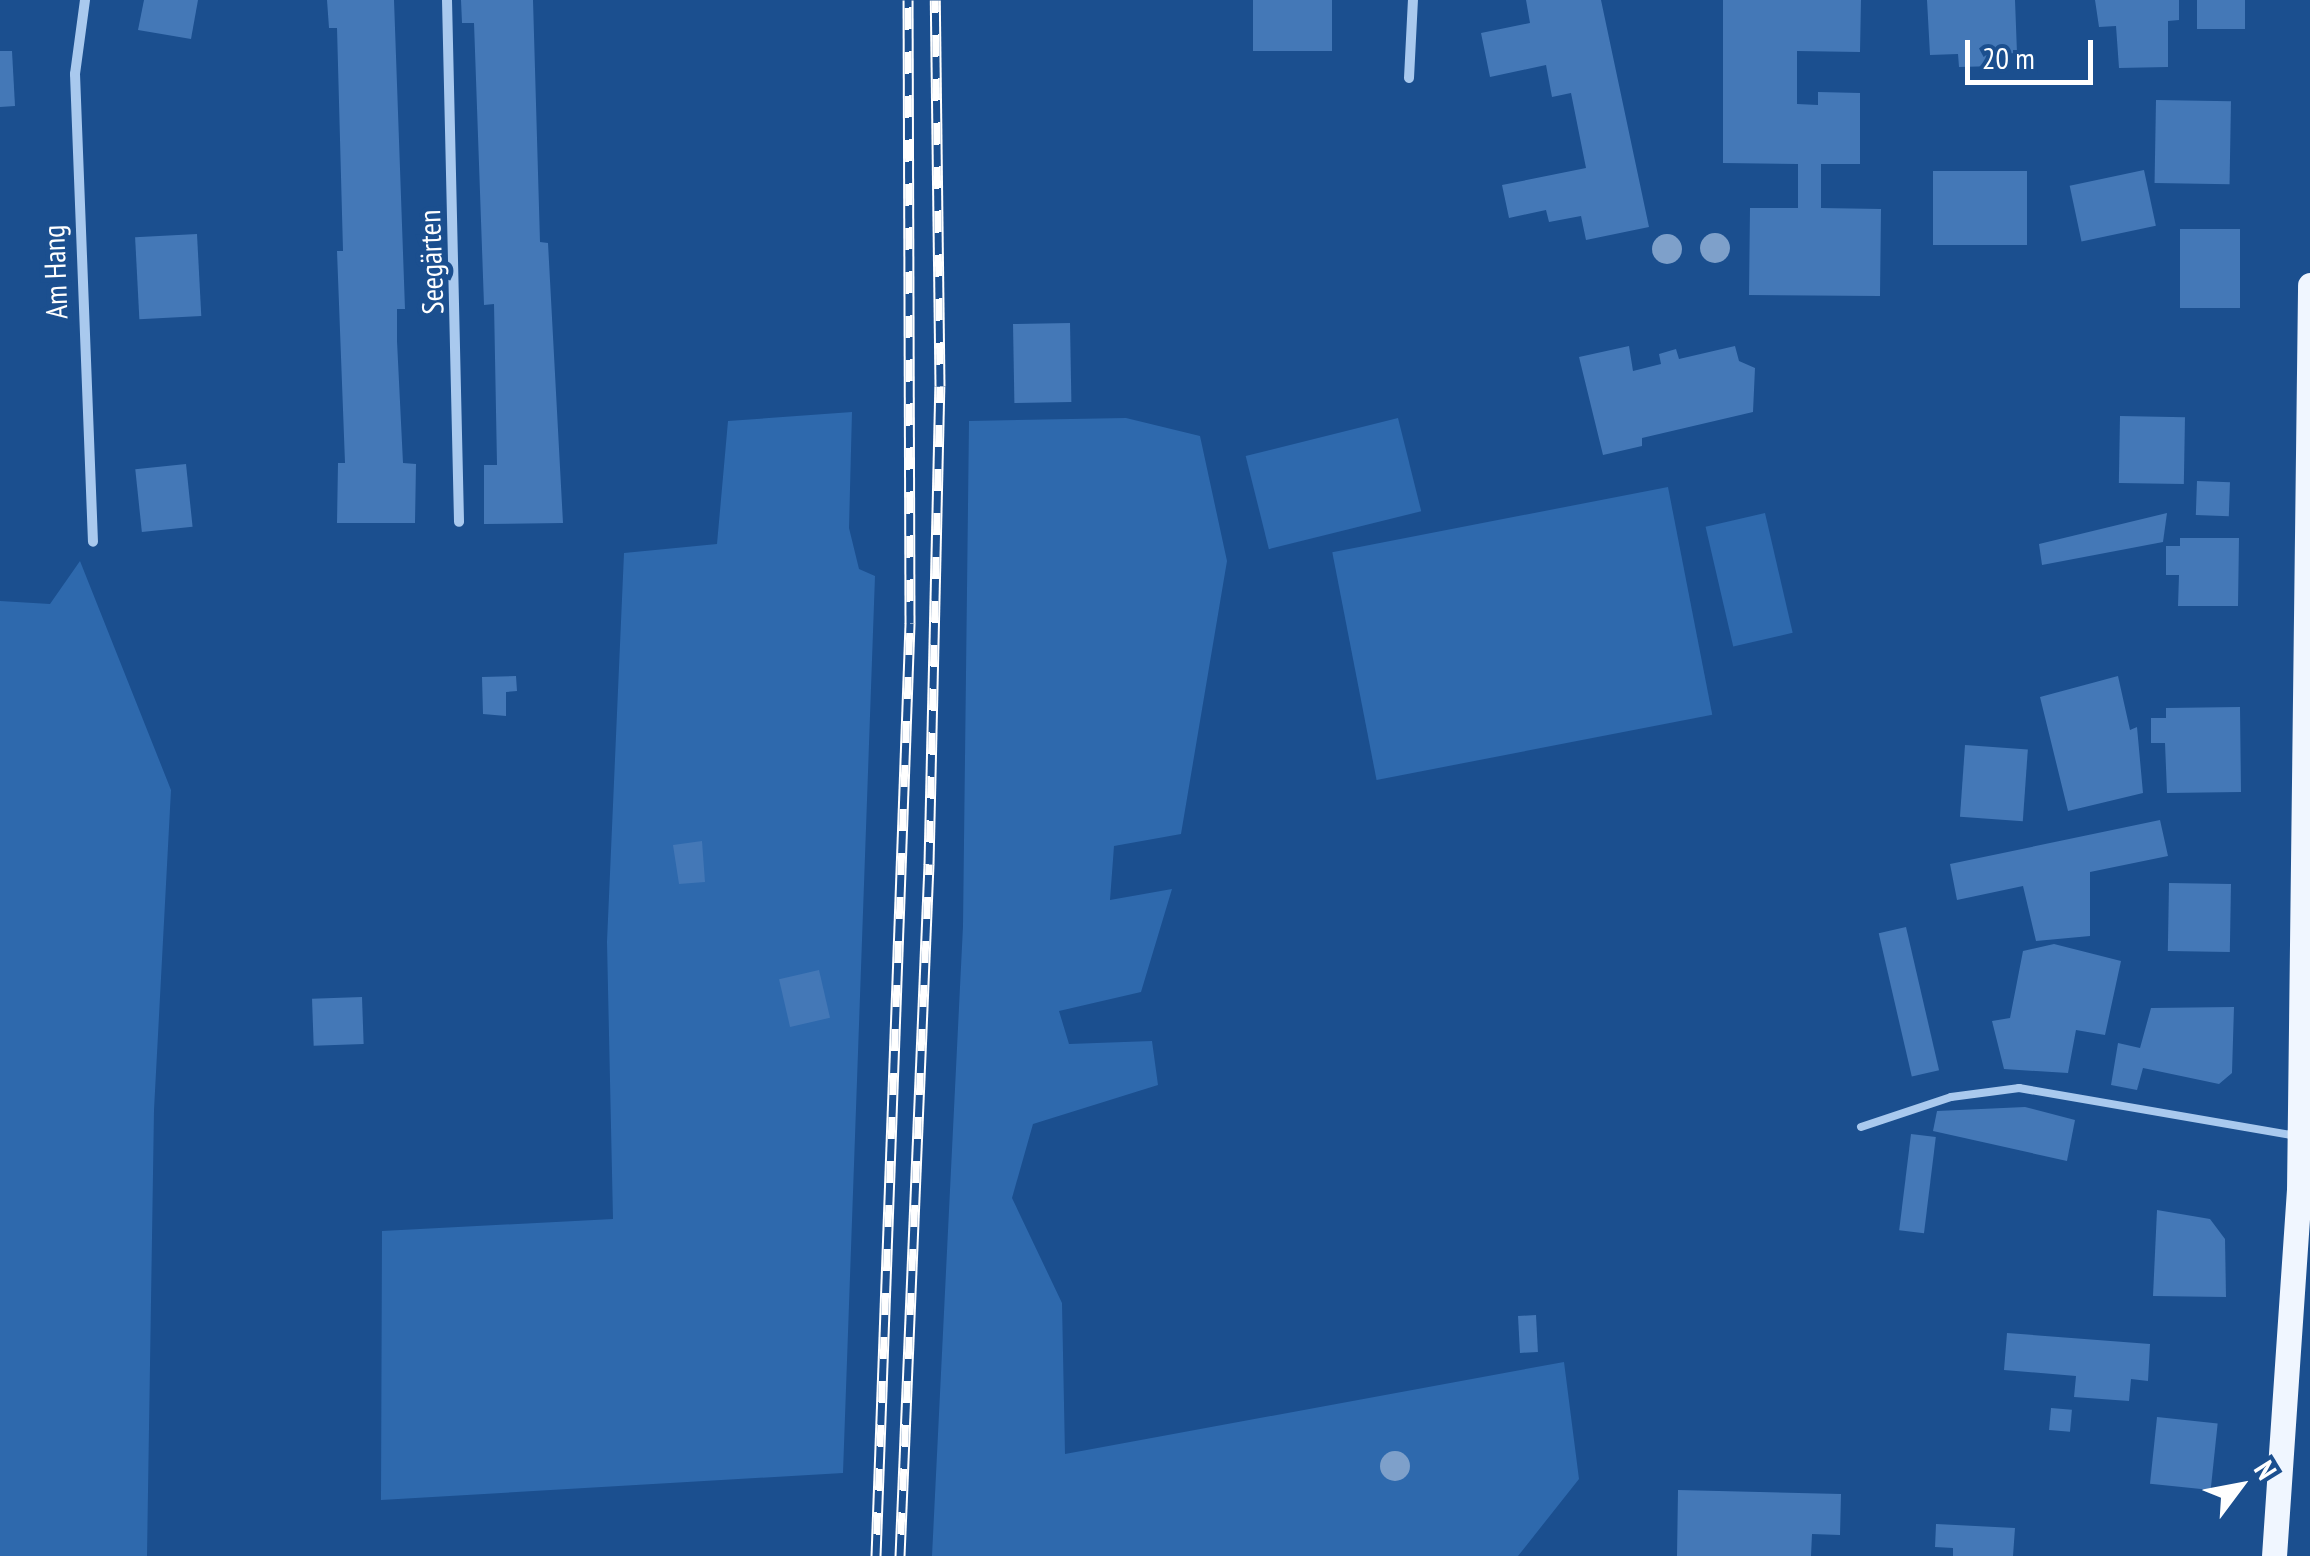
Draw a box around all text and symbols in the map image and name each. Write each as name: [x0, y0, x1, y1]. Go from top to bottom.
scale bar: [1970, 20, 2098, 82]
text: 20 m: [1982, 38, 2035, 77]
street label: Seegärten: [411, 209, 451, 315]
street label: Am Hang: [35, 224, 75, 320]
north arrow: [2190, 1436, 2290, 1536]
text: N: [2246, 1454, 2286, 1486]

